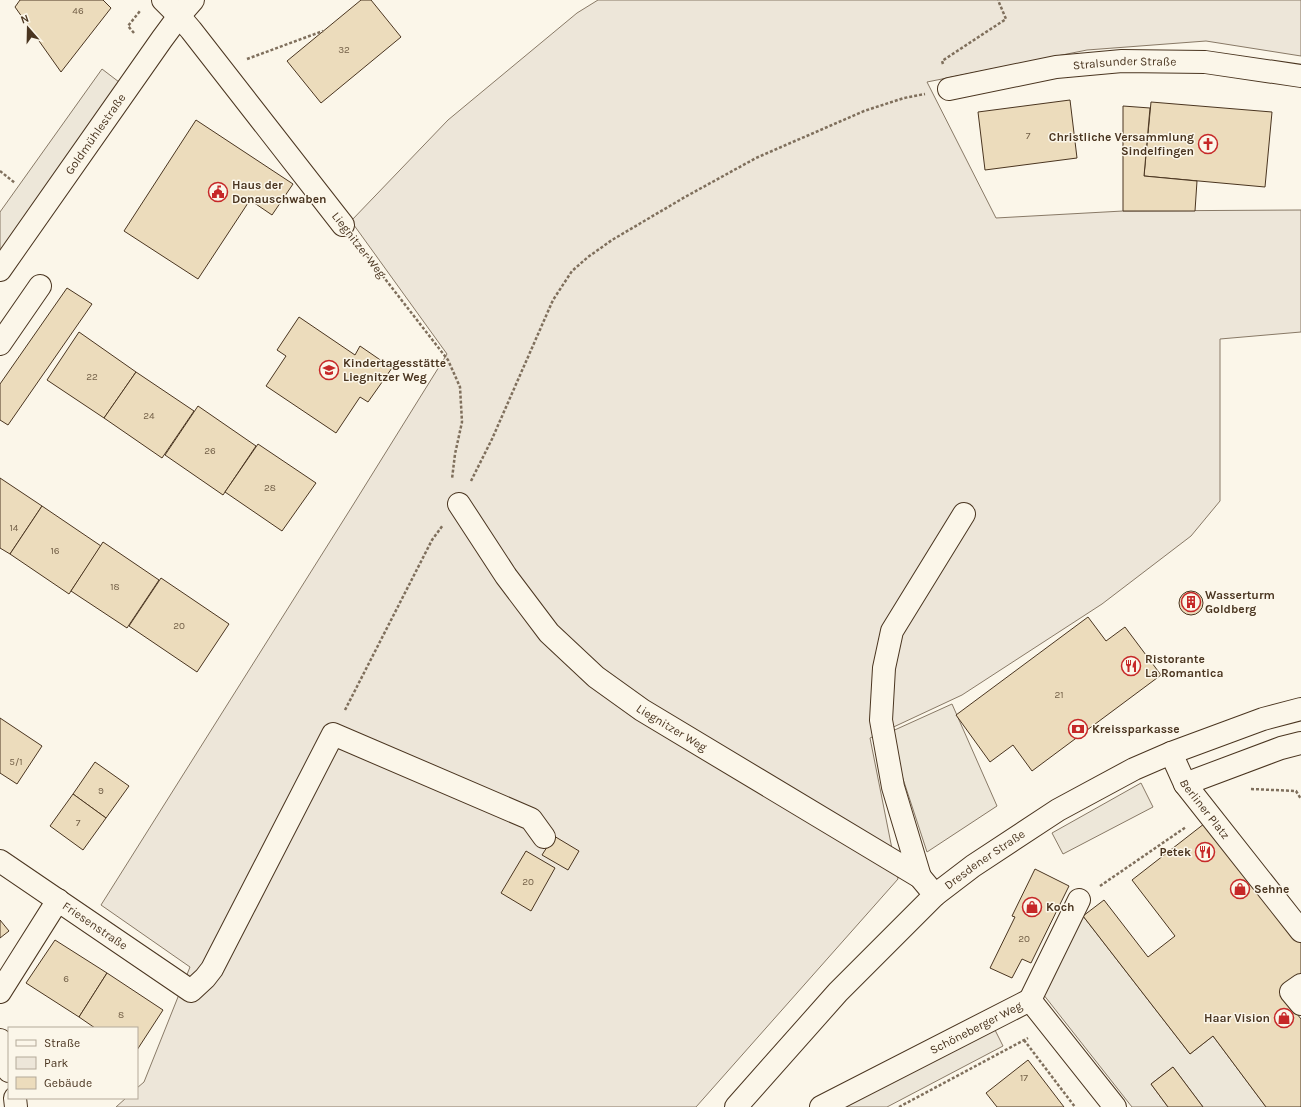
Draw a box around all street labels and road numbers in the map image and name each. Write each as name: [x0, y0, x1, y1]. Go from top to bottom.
street label: Stralsunder Straße: [1072, 54, 1176, 72]
street label: Goldmühlestraße: [62, 91, 128, 177]
street label: Liegnitzer Weg: [329, 209, 389, 281]
street label: Liegnitzer Weg: [634, 701, 710, 755]
street label: Berliner Platz: [1177, 777, 1233, 842]
street label: Dresdener Straße: [942, 827, 1028, 892]
street label: Friesenstraße: [60, 899, 130, 953]
street label: Schöneberger Weg: [927, 998, 1024, 1057]

